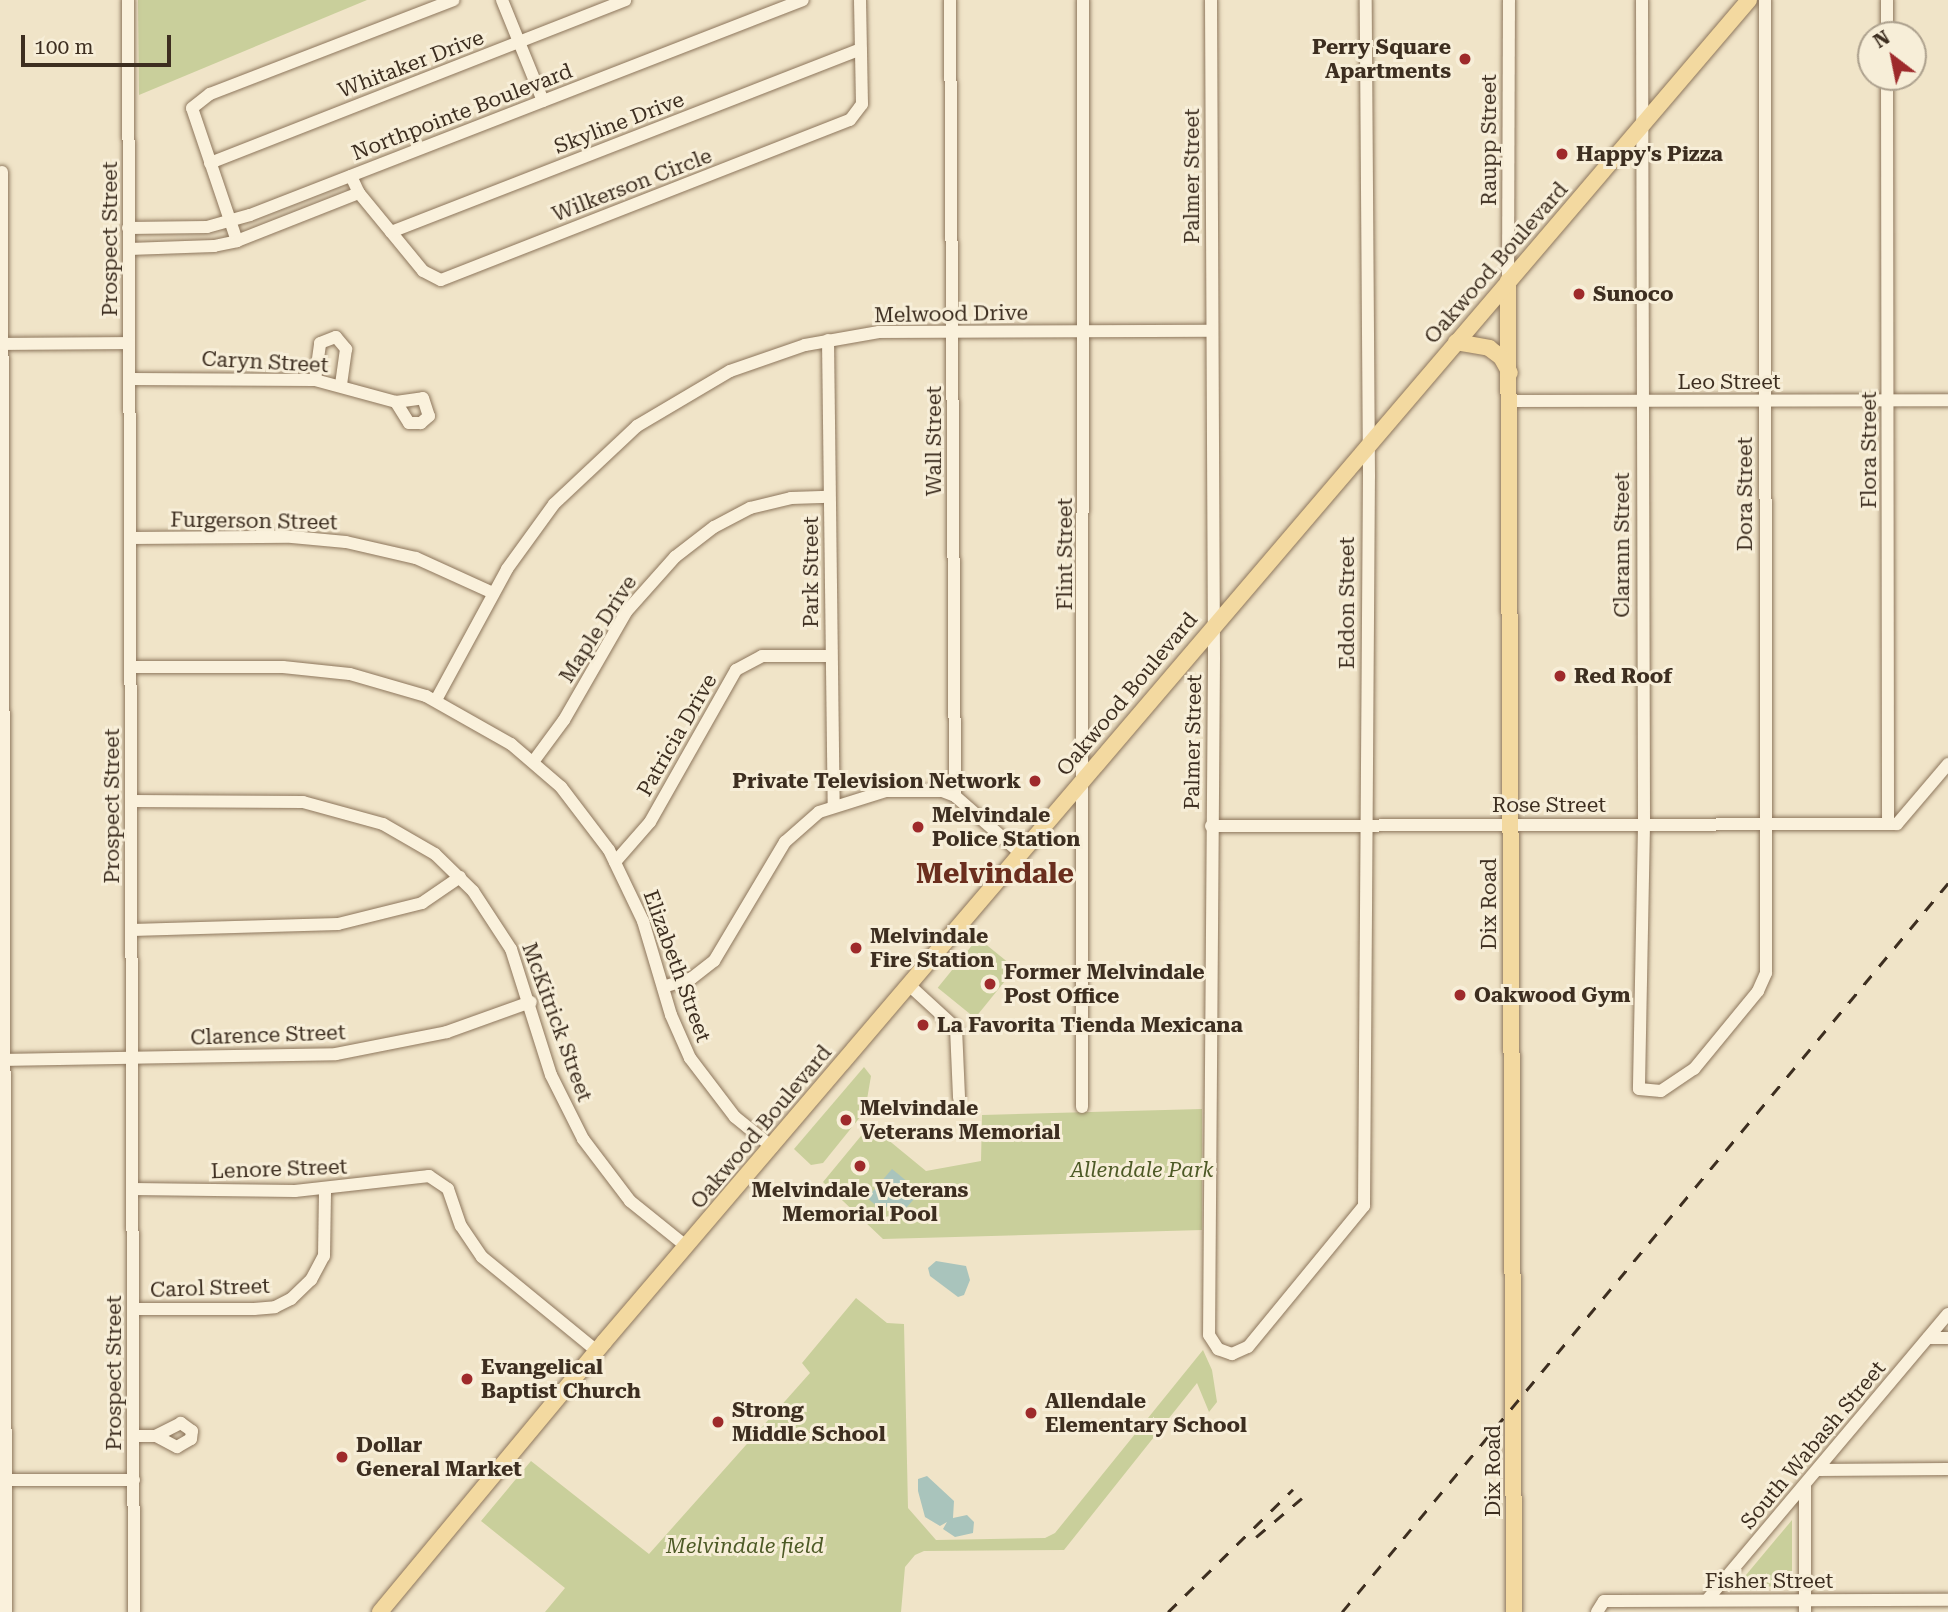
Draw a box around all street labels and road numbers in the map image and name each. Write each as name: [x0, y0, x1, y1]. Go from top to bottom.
street label: Whitaker Drive: [335, 25, 487, 103]
street label: Northpointe Boulevard: [348, 58, 576, 166]
street label: Raupp Street: [1476, 74, 1502, 206]
street label: Skyline Drive: [551, 87, 687, 159]
street label: Palmer Street: [1179, 108, 1205, 244]
street label: Wilkerson Circle: [549, 143, 715, 227]
street label: Prospect Street: [97, 161, 123, 317]
street label: Oakwood Boulevard: [1419, 177, 1573, 349]
street label: Melwood Drive: [874, 300, 1028, 328]
street label: Caryn Street: [201, 346, 329, 378]
street label: Leo Street: [1677, 369, 1781, 395]
street label: Wall Street: [921, 386, 947, 496]
street label: Flora Street: [1856, 391, 1882, 509]
street label: Dora Street: [1732, 437, 1758, 551]
street label: Clarann Street: [1609, 472, 1635, 618]
street label: Flint Street: [1052, 498, 1078, 610]
street label: Furgerson Street: [170, 507, 338, 535]
street label: Park Street: [798, 516, 824, 628]
street label: Eddon Street: [1334, 537, 1360, 669]
street label: Maple Drive: [554, 571, 642, 687]
street label: Oakwood Boulevard: [1051, 607, 1203, 781]
street label: Patricia Drive: [632, 669, 722, 801]
street label: Palmer Street: [1179, 674, 1207, 810]
street label: Prospect Street: [99, 728, 125, 884]
street label: Rose Street: [1492, 792, 1606, 818]
street label: Dix Road: [1476, 858, 1502, 950]
street label: Elizabeth Street: [638, 887, 716, 1045]
street label: McKitrick Street: [517, 939, 597, 1105]
street label: Clarence Street: [190, 1020, 346, 1050]
street label: Oakwood Boulevard: [685, 1040, 837, 1214]
street label: Lenore Street: [210, 1154, 348, 1184]
street label: Carol Street: [150, 1273, 270, 1303]
street label: Prospect Street: [101, 1295, 127, 1451]
street label: South Wabash Street: [1735, 1356, 1891, 1534]
street label: Dix Road: [1480, 1425, 1506, 1517]
street label: Fisher Street: [1705, 1568, 1833, 1594]

